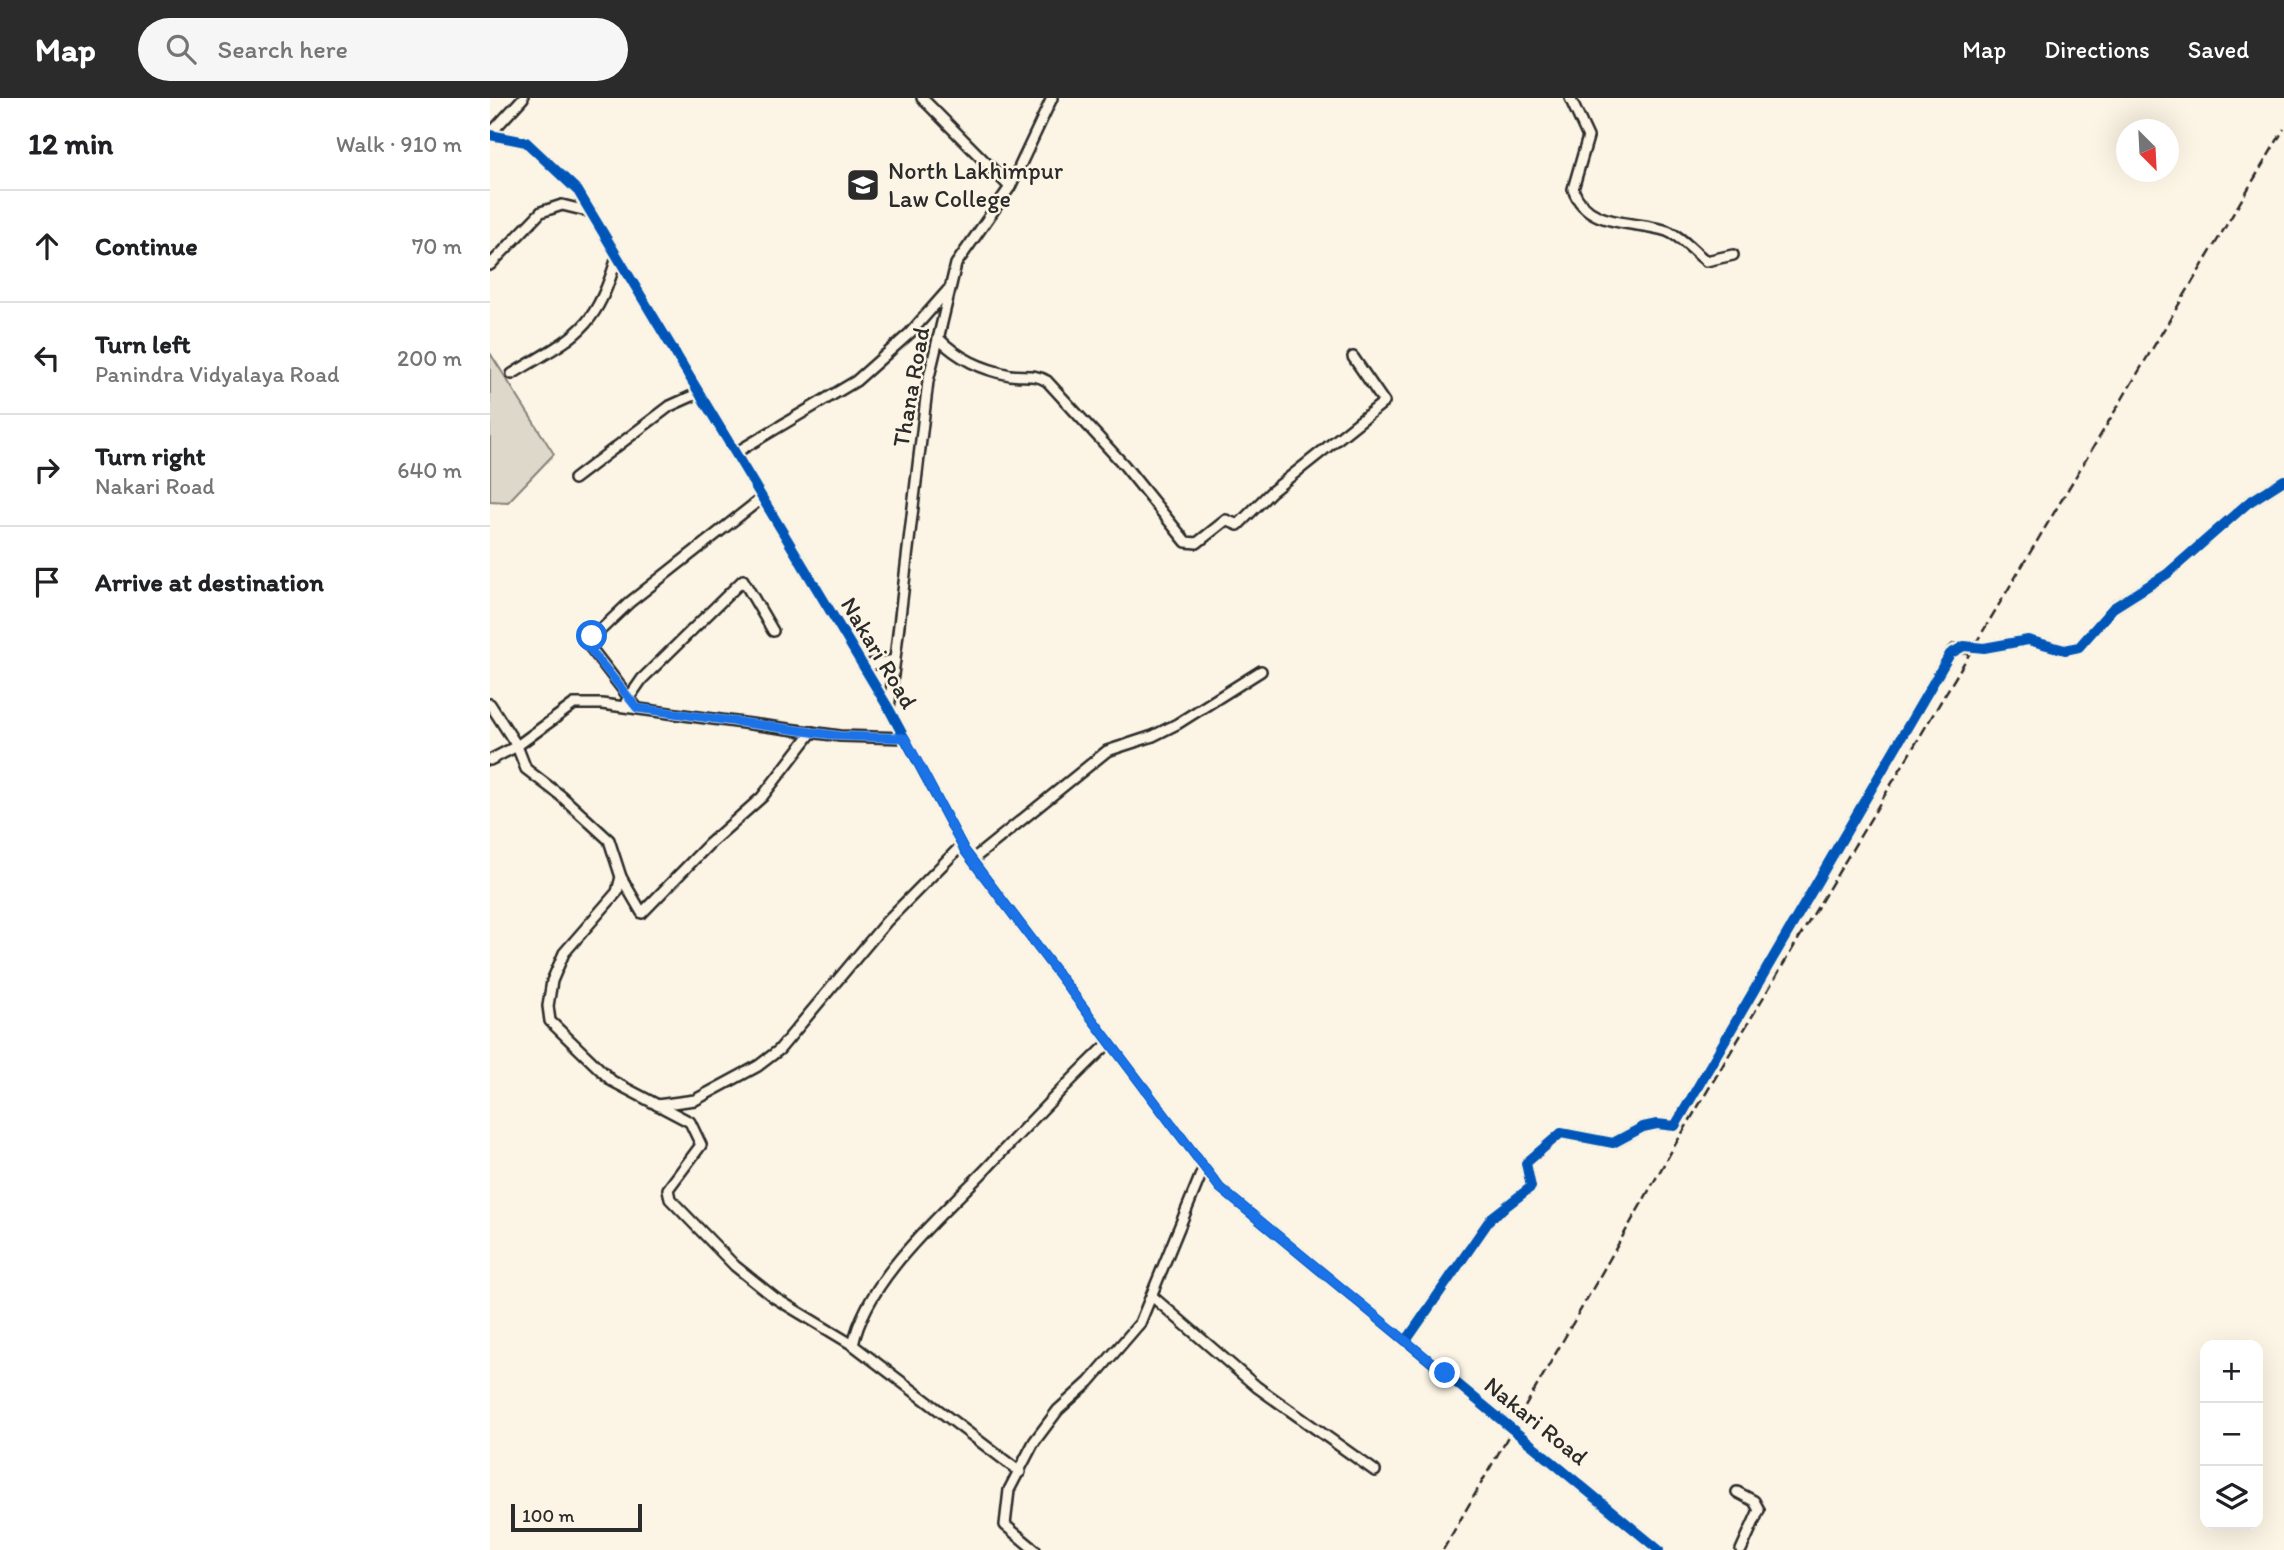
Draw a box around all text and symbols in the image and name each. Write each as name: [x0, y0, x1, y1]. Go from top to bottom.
search box: [138, 18, 628, 81]
text: Map: [35, 30, 96, 69]
icon: search: [162, 30, 200, 68]
text: Search here: [218, 33, 348, 65]
text: Map: [1962, 35, 2006, 64]
text: Directions: [2044, 35, 2150, 64]
text: Saved: [2188, 35, 2249, 64]
north arrow: [2116, 119, 2179, 182]
text: 12 min: [28, 125, 113, 162]
text: Walk · 910 m: [336, 130, 462, 158]
place label: North Lakhimpur Law College: [888, 156, 1063, 213]
school or university icon: North Lakhimpur Law College: [844, 166, 882, 204]
icon: ahead: [28, 227, 66, 265]
text: Continue: [95, 230, 198, 262]
text: 70 m: [412, 232, 462, 260]
street label: Thana Road: [886, 325, 935, 449]
text: Turn left: [95, 328, 191, 360]
icon: left: [28, 339, 66, 377]
text: 200 m: [397, 344, 462, 372]
text: Panindra Vidyalaya Road: [95, 360, 340, 388]
text: Turn right: [95, 440, 206, 472]
icon: right: [28, 451, 66, 489]
text: 640 m: [397, 456, 462, 484]
text: Nakari Road: [95, 472, 215, 500]
icon: arrive: [28, 563, 66, 601]
text: Arrive at destination: [95, 566, 324, 598]
street label: Nakari Road: [835, 592, 924, 714]
route start: [576, 620, 607, 651]
map controls: [2200, 1340, 2263, 1529]
button: +: [2200, 1340, 2263, 1403]
route end: [1429, 1357, 1460, 1388]
street label: Nakari Road: [1479, 1370, 1594, 1471]
button: −: [2200, 1403, 2263, 1466]
button: layers: [2200, 1466, 2263, 1529]
scale bar: [511, 1501, 642, 1533]
text: 100 m: [522, 1504, 574, 1527]

